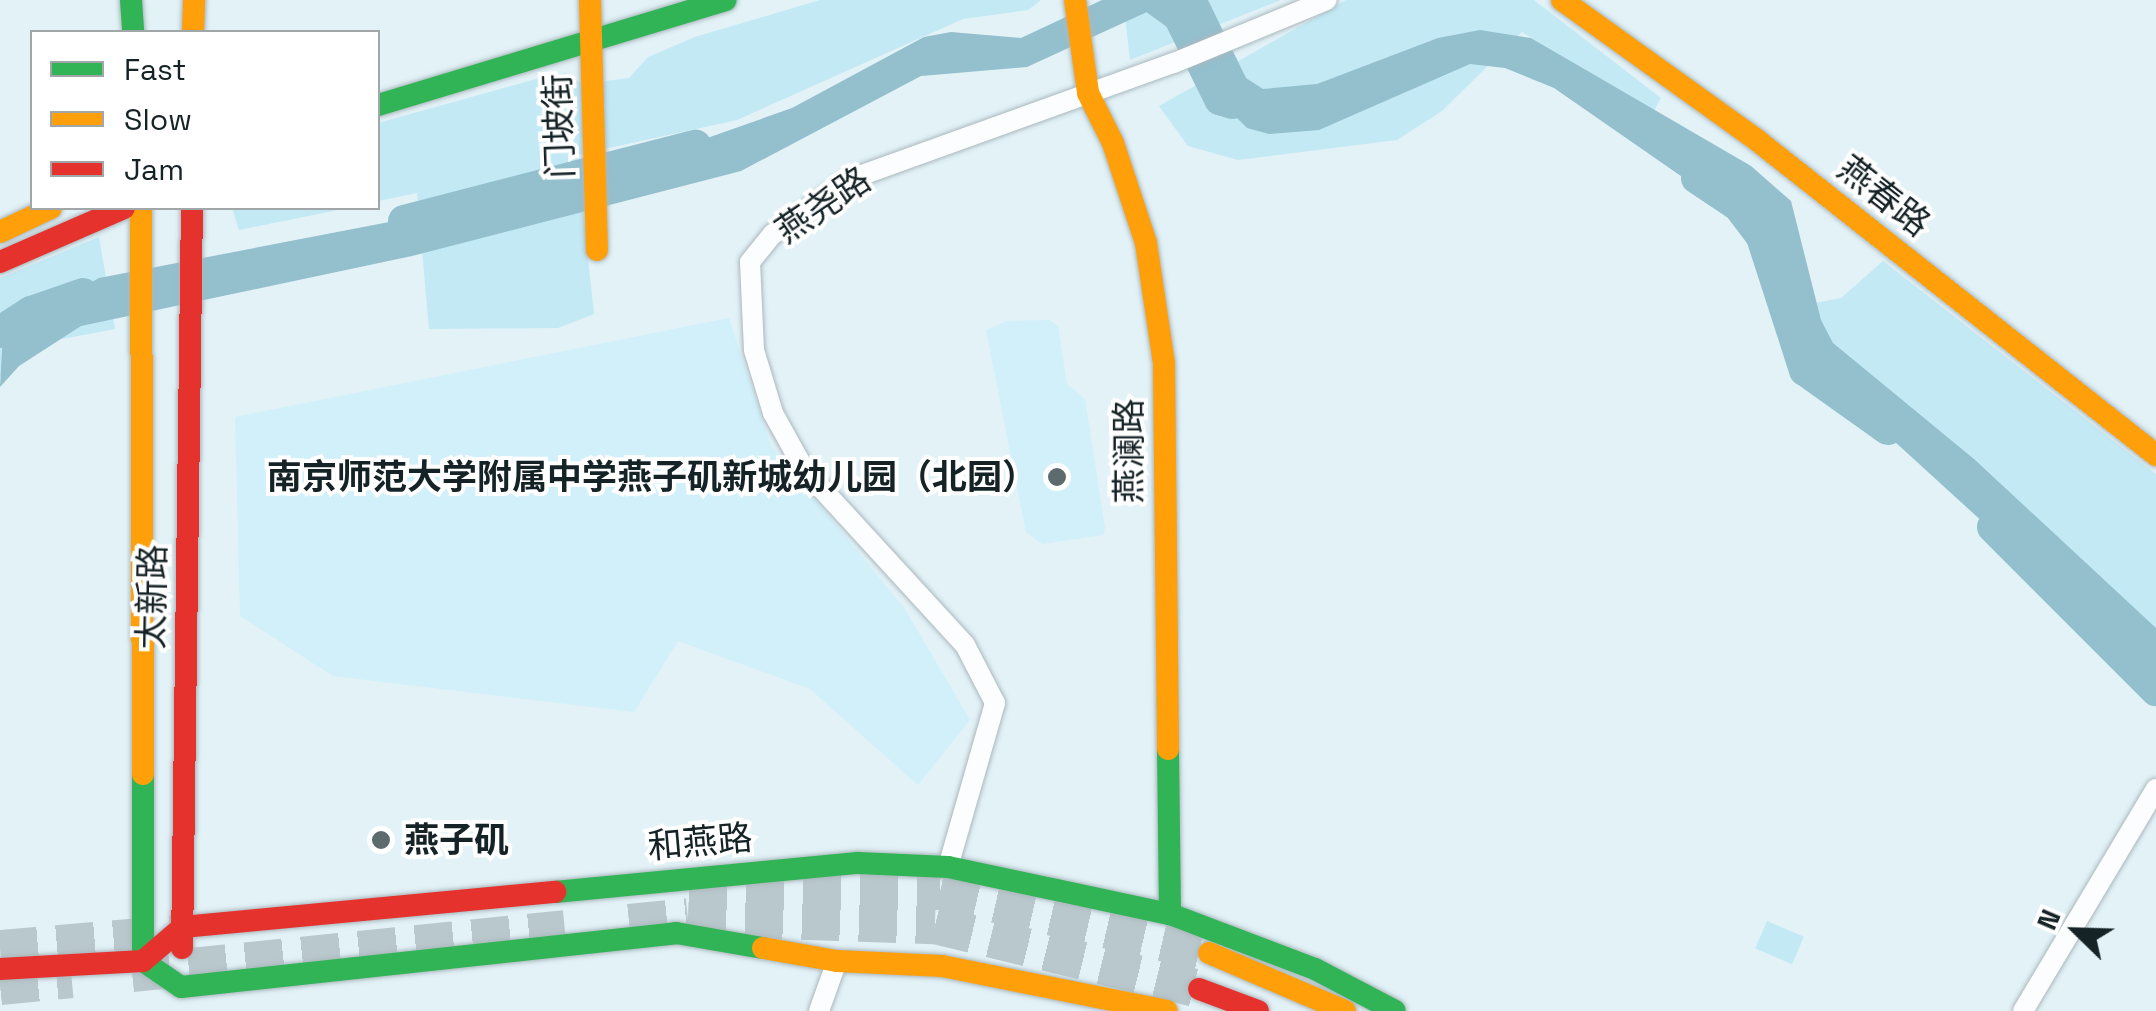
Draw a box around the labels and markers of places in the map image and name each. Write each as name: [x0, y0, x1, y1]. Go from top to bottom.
place label: 南京师范大学附属中学燕子矶新城幼儿园（北园）: [267, 456, 1037, 498]
marker: 南京师范大学附属中学燕子矶新城幼儿园（北园）: [1046, 466, 1068, 488]
place label: 燕子矶: [404, 819, 509, 861]
marker: 燕子矶: [368, 827, 394, 853]

